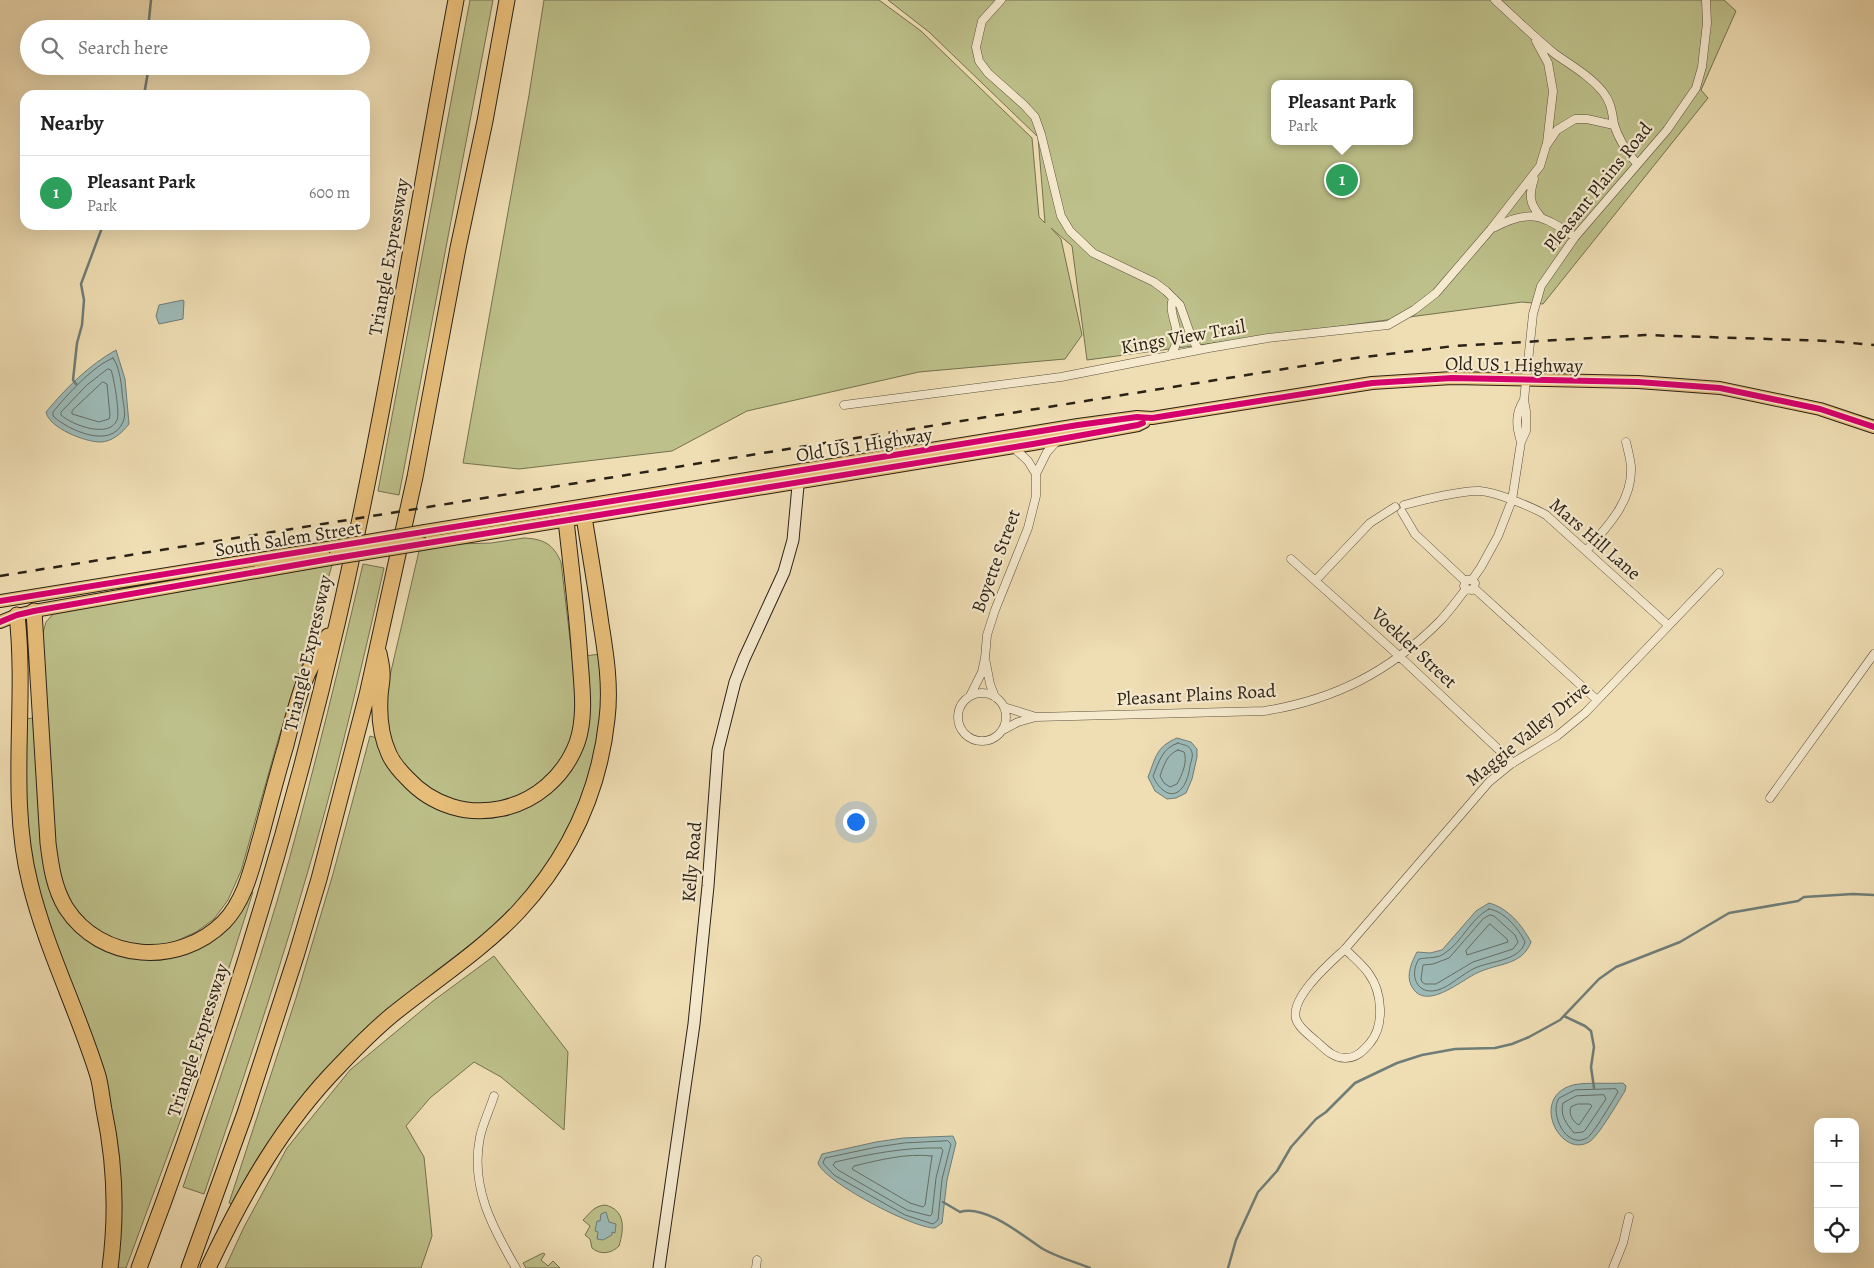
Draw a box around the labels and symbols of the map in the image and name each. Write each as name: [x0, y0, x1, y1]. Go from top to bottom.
street label: Pleasant Plains Road: [1538, 116, 1659, 257]
pin: 1: [1326, 161, 1358, 199]
street label: Triangle Expressway: [362, 176, 416, 338]
street label: Kings View Trail: [1119, 313, 1248, 361]
street label: Old US 1 Highway: [1445, 351, 1584, 379]
street label: Old US 1 Highway: [794, 421, 935, 469]
street label: Mars Hill Lane: [1544, 492, 1646, 586]
street label: Boyette Street: [965, 506, 1027, 616]
street label: South Salem Street: [213, 515, 363, 563]
street label: Triangle Expressway: [277, 572, 339, 734]
street label: Voekler Street: [1365, 601, 1463, 695]
street label: Maggie Valley Drive: [1460, 676, 1596, 792]
street label: Pleasant Plains Road: [1115, 678, 1277, 712]
your location: [843, 809, 869, 835]
street label: Kelly Road: [676, 820, 709, 903]
street label: Triangle Expressway: [161, 960, 235, 1120]

